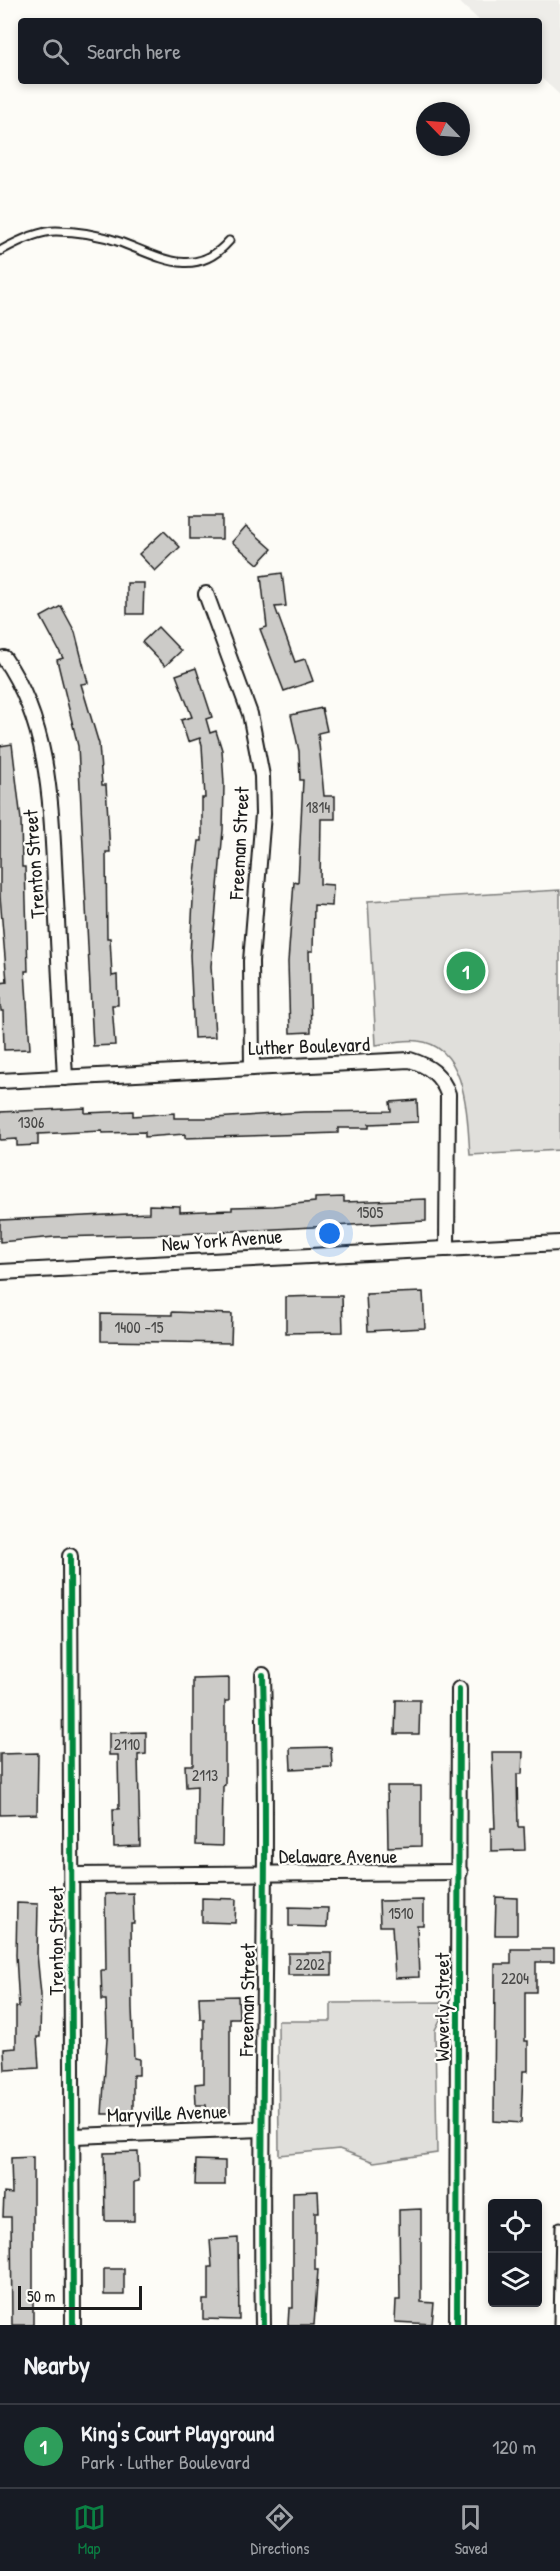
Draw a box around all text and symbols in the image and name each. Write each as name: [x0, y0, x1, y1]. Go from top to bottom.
search box: [18, 18, 542, 84]
icon: search: [39, 35, 72, 68]
text: Search here: [87, 36, 181, 66]
north arrow: [416, 102, 470, 156]
street label: Freeman Street: [222, 785, 255, 901]
house number: 1814: [306, 796, 330, 818]
street label: Trenton Street: [16, 808, 51, 919]
pin: 1: [446, 948, 486, 994]
street label: Luther Boulevard: [248, 1030, 371, 1061]
house number: 1306: [18, 1111, 44, 1133]
house number: 1505: [357, 1201, 383, 1223]
your location: [315, 1219, 344, 1248]
street label: New York Avenue: [161, 1222, 283, 1257]
house number: 1400 -15: [115, 1316, 164, 1338]
house number: 2110: [114, 1733, 140, 1755]
house number: 2113: [192, 1764, 218, 1786]
street label: Delaware Avenue: [279, 1842, 397, 1869]
street label: Trenton Street: [42, 1885, 69, 1996]
house number: 1510: [388, 1902, 414, 1924]
street label: Freeman Street: [232, 1942, 261, 2058]
street label: Waverly Street: [428, 1952, 455, 2061]
house number: 2202: [295, 1953, 325, 1975]
house number: 2204: [501, 1967, 529, 1989]
street label: Maryville Avenue: [106, 2097, 228, 2128]
map controls: [488, 2199, 542, 2307]
button: locate: [488, 2199, 542, 2253]
button: layers: [488, 2253, 542, 2307]
scale bar: [18, 2283, 142, 2310]
text: 50 m: [27, 2285, 56, 2307]
text: Nearby: [24, 2347, 90, 2382]
text: King's Court Playground: [81, 2418, 274, 2448]
text: 1: [40, 2433, 47, 2460]
text: 120 m: [492, 2433, 536, 2460]
text: Park · Luther Boulevard: [81, 2448, 249, 2475]
tab: Map: [73, 2501, 106, 2559]
tab: Directions: [251, 2501, 309, 2559]
tab: Saved: [454, 2501, 487, 2559]

